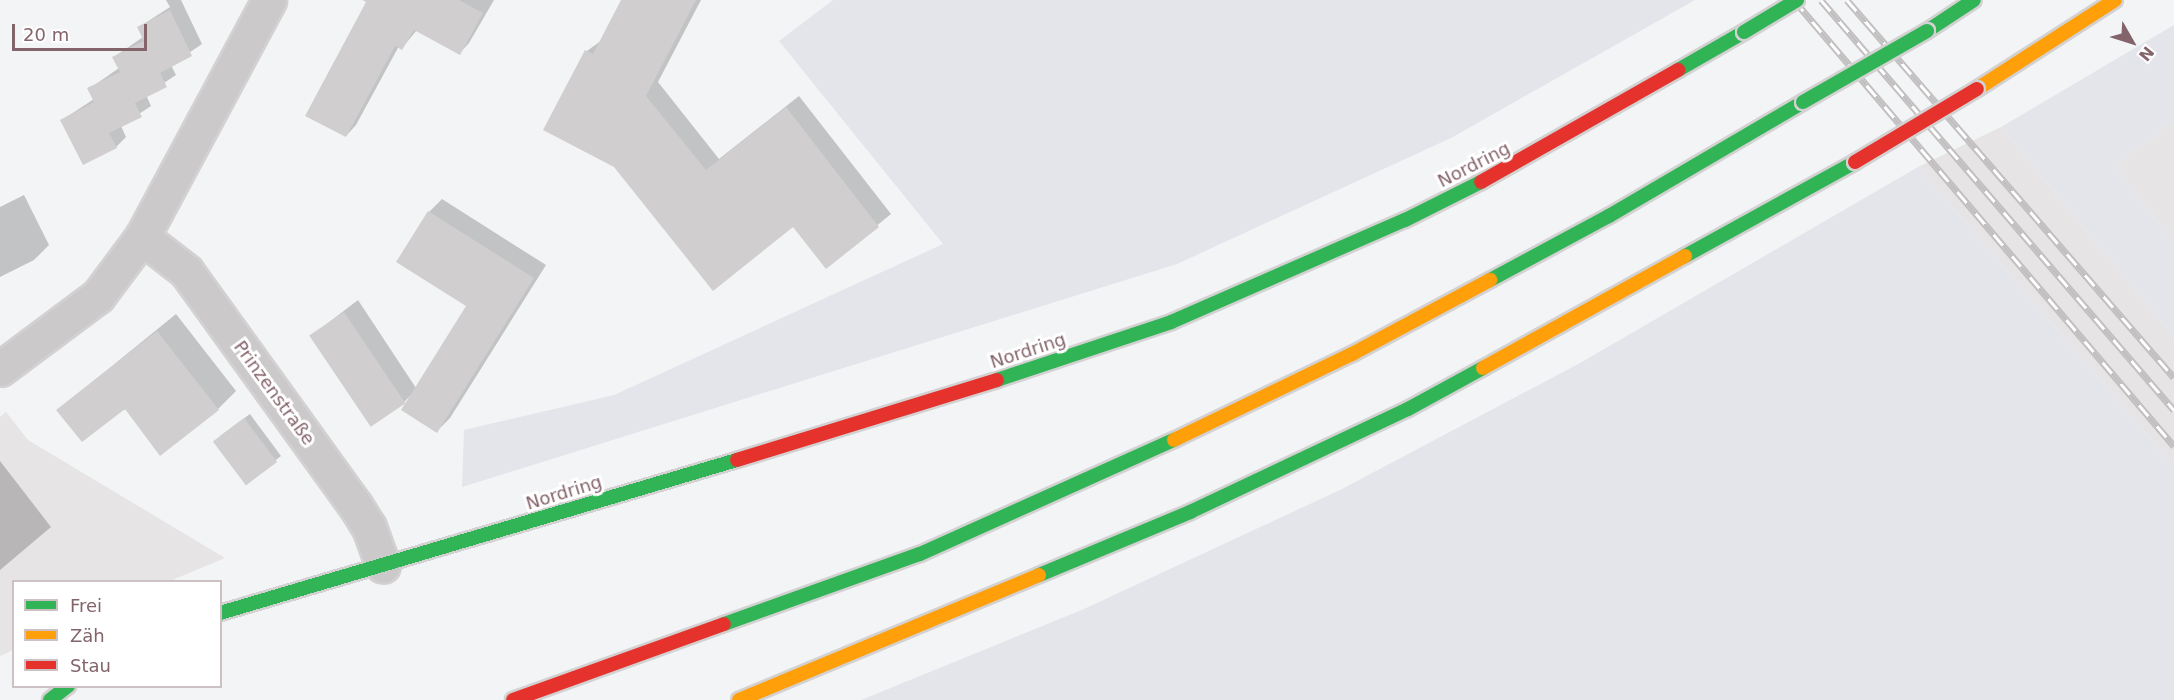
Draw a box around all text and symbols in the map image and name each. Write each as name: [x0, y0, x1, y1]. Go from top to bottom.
scale bar: [15, 12, 150, 50]
north arrow: [2102, 12, 2162, 72]
text: 20 m: [23, 24, 69, 45]
text: N: [2135, 42, 2158, 65]
street label: Nordring: [1434, 138, 1514, 192]
street label: Nordring: [987, 329, 1069, 373]
street label: Prinzenstraße: [229, 337, 319, 449]
street label: Nordring: [523, 471, 605, 515]
legend: [12, 580, 222, 688]
text: Frei: [70, 595, 102, 616]
text: Zäh: [70, 625, 105, 646]
text: Stau: [70, 655, 111, 676]

